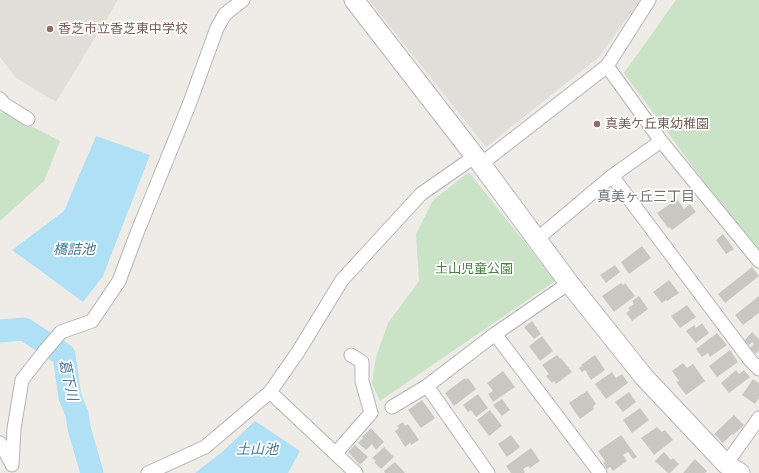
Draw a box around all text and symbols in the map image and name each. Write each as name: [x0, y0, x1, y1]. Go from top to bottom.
place label: 香芝市立香芝東中学校: [58, 21, 188, 37]
marker: 香芝市立香芝東中学校: [45, 24, 55, 34]
place label: 真美ケ丘東幼稚園: [605, 116, 709, 132]
marker: 真美ケ丘東幼稚園: [592, 119, 602, 129]
district label: 真美ヶ丘三丁目: [597, 189, 695, 205]
water label: 橋詰池: [53, 242, 95, 258]
park label: 土山児童公園: [435, 261, 513, 277]
water label: 葛下川: [55, 358, 81, 402]
water label: 土山池: [236, 442, 278, 458]

